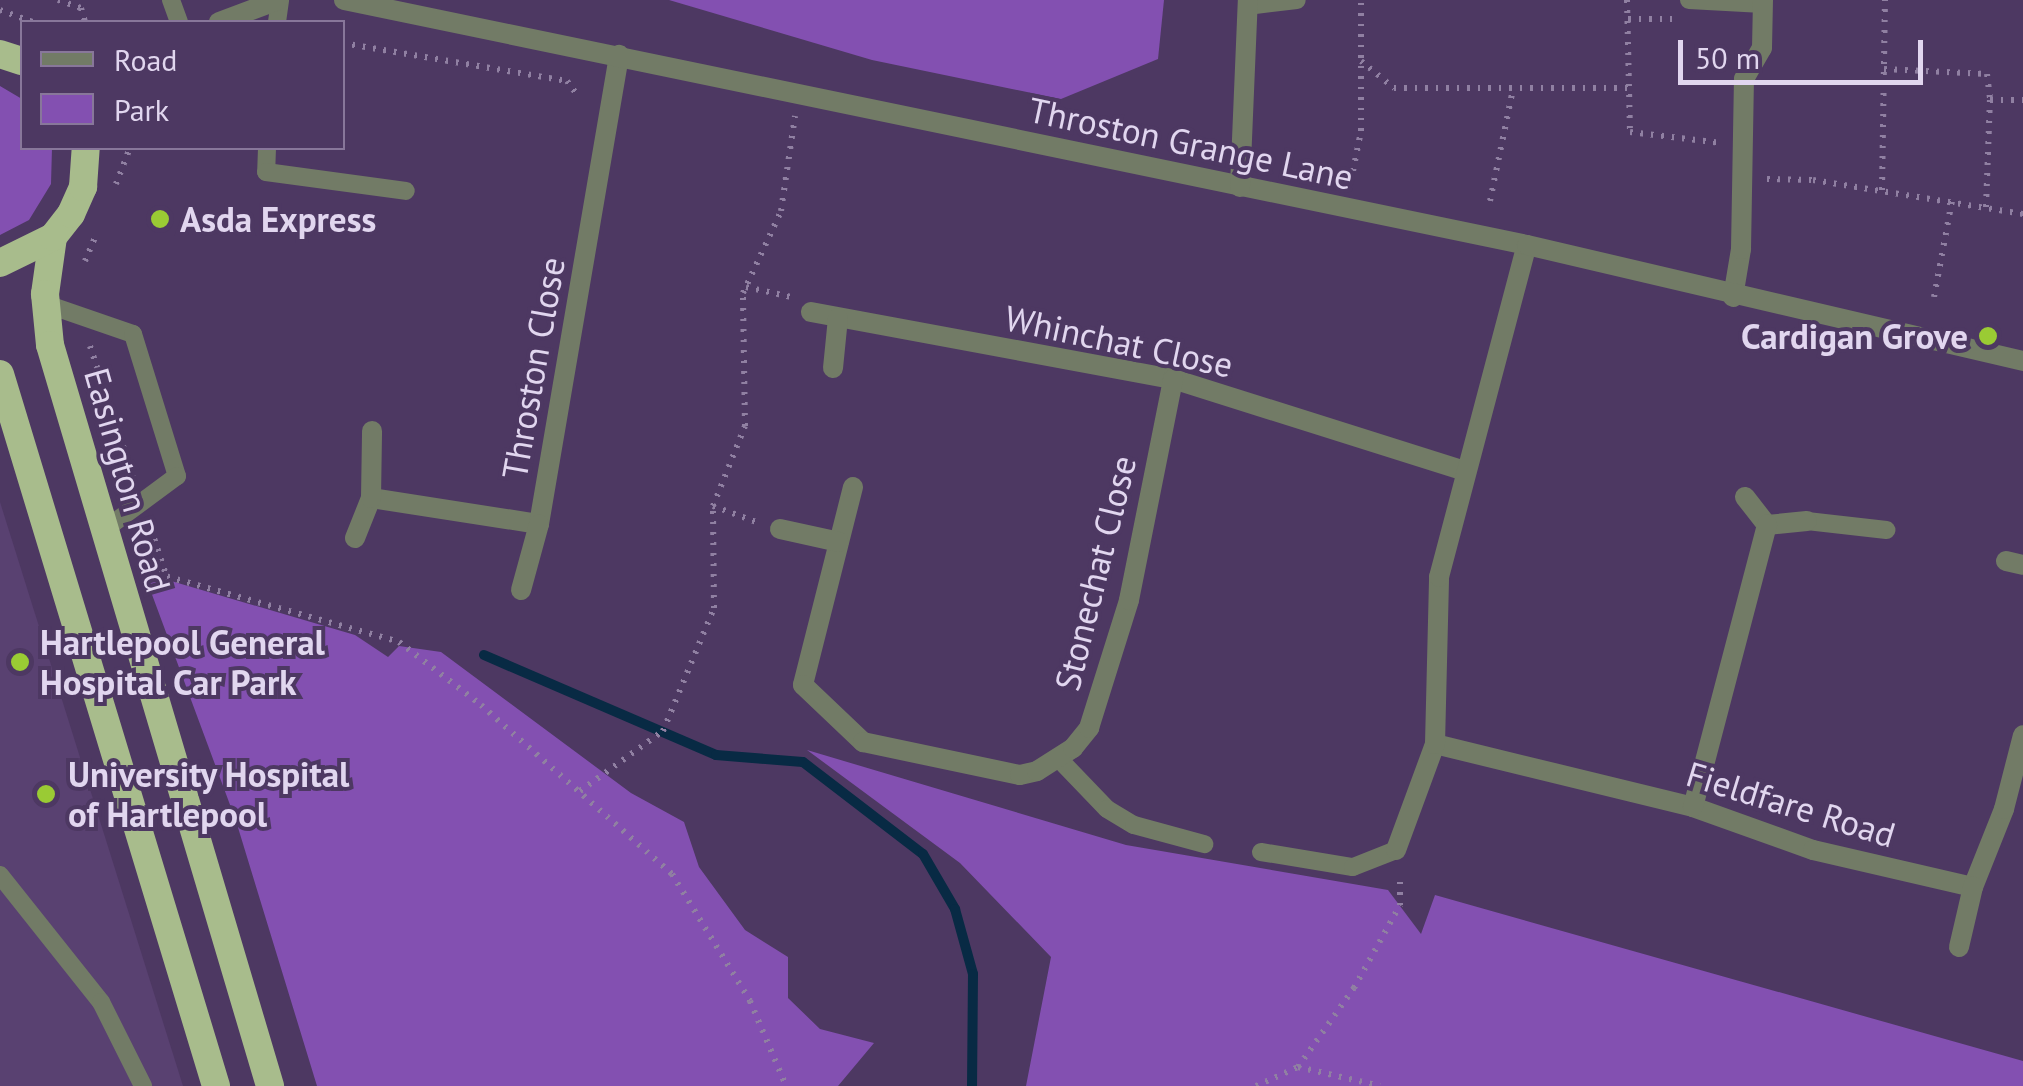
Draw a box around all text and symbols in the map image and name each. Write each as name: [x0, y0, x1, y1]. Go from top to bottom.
legend: [20, 20, 345, 150]
scale bar: [1683, 20, 1928, 82]
text: 50 m: [1695, 38, 1760, 77]
text: Road: [114, 40, 178, 79]
street label: Throston Grange Lane: [1025, 88, 1357, 198]
text: Park: [114, 90, 169, 129]
place label: Asda Express: [180, 198, 376, 240]
marker: Asda Express: [149, 208, 171, 230]
street label: Throston Close: [493, 254, 573, 482]
street label: Whinchat Close: [1001, 296, 1237, 386]
place label: Cardigan Grove: [1741, 315, 1968, 357]
marker: Cardigan Grove: [1977, 325, 1999, 347]
street label: Easington Road: [76, 363, 180, 597]
street label: Stonechat Close: [1046, 451, 1144, 695]
place label: Hartlepool General Hospital Car Park: [40, 621, 325, 703]
marker: Hartlepool General Hospital Car Park: [9, 651, 31, 673]
street label: Fieldfare Road: [1682, 752, 1900, 856]
place label: University Hospital of Hartlepool: [68, 753, 351, 835]
marker: University Hospital of Hartlepool: [33, 781, 59, 807]

